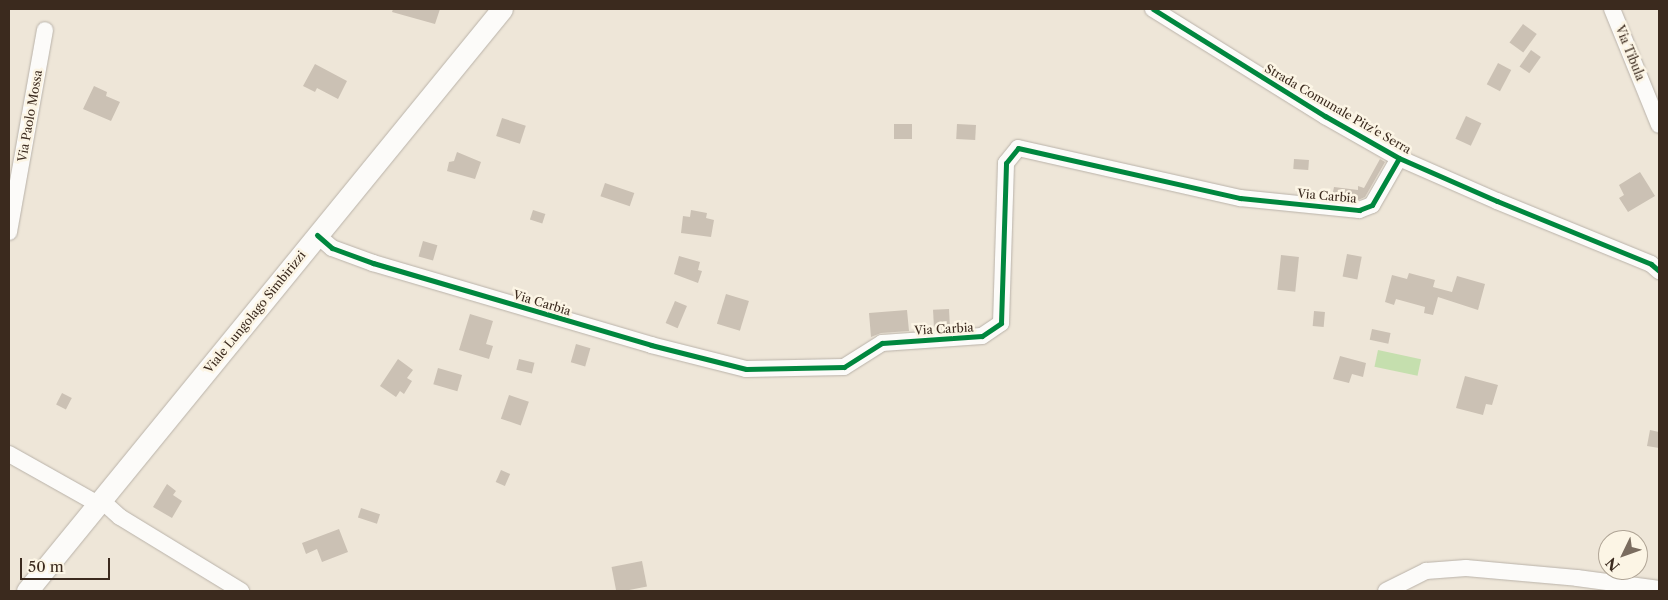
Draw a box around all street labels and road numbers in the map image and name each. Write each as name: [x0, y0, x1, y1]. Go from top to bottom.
street label: Via Tibula: [1612, 23, 1648, 83]
street label: Strada Comunale Pitz'e Serra: [1262, 61, 1414, 157]
street label: Via Paolo Mossa: [15, 69, 45, 163]
street label: Via Carbia: [1297, 186, 1357, 206]
street label: Viale Lungolago Simbirizzi: [201, 248, 309, 376]
street label: Via Carbia: [511, 287, 573, 319]
street label: Via Carbia: [914, 320, 974, 338]

